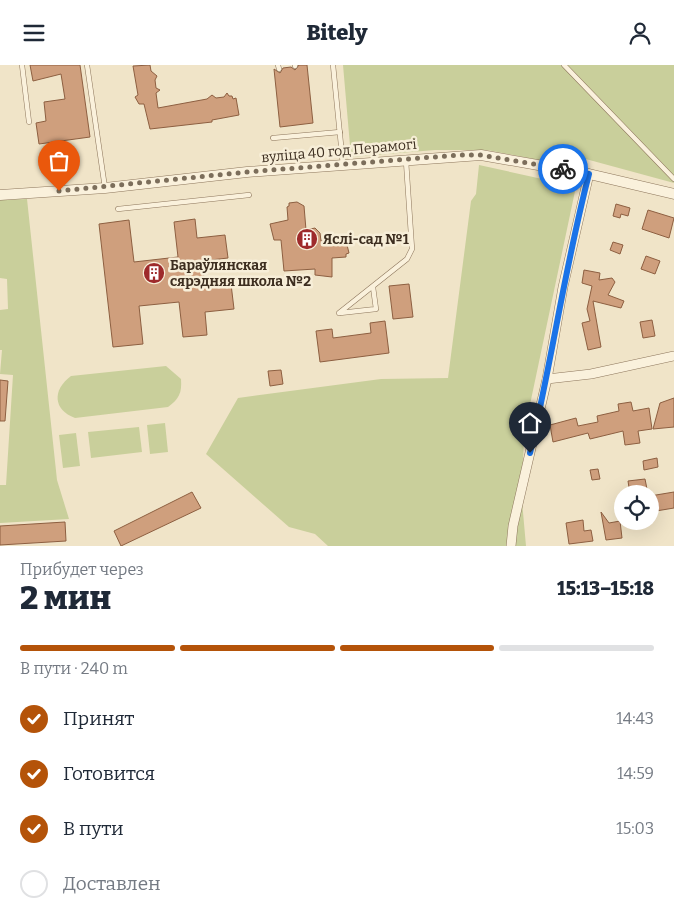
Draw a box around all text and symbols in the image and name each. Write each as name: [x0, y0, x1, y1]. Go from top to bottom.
icon: menu: [20, 19, 48, 47]
text: Bitely: [306, 19, 368, 46]
icon: person: [626, 19, 654, 47]
street label: вуліца 40 год Перамогі: [261, 136, 417, 166]
pin: [38, 140, 80, 191]
courier: [538, 144, 588, 194]
icon: bag: [45, 147, 73, 175]
icon: bike: [549, 155, 577, 183]
building icon: Яслі-сад №1: [295, 227, 319, 251]
place label: Яслі-сад №1: [323, 231, 409, 248]
place label: Бараўлянская сярэдняя школа №2: [170, 257, 311, 290]
building icon: Бараўлянская сярэдняя школа №2: [142, 261, 166, 285]
pin: [509, 402, 551, 453]
icon: home: [516, 409, 544, 437]
map controls: [614, 485, 659, 530]
button: locate: [614, 485, 659, 530]
text: Прибудет через: [20, 560, 144, 579]
text: 15:13–15:18: [557, 577, 654, 600]
text: 2 мин: [20, 579, 111, 617]
text: В пути · 240 m: [20, 659, 128, 678]
icon: check: [20, 705, 48, 733]
text: Принят: [63, 707, 134, 730]
text: 14:43: [616, 709, 654, 728]
icon: check: [20, 760, 48, 788]
text: Готовится: [63, 762, 155, 785]
text: 14:59: [617, 764, 654, 783]
icon: check: [20, 815, 48, 843]
text: В пути: [63, 817, 124, 840]
text: 15:03: [616, 819, 654, 838]
text: Доставлен: [63, 872, 161, 895]

